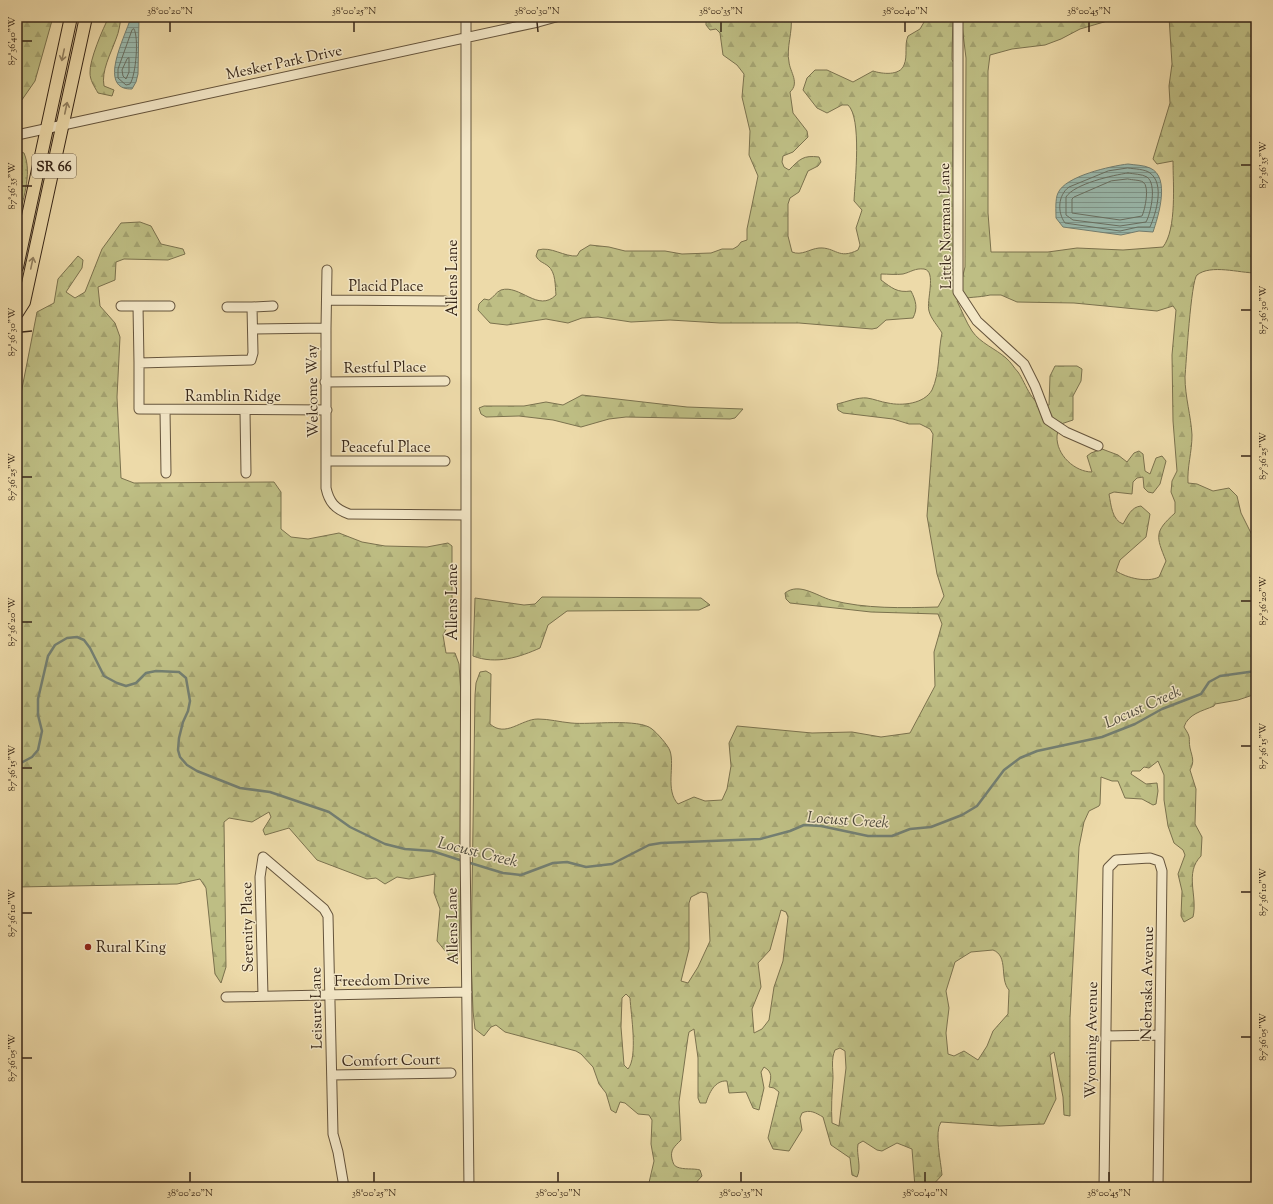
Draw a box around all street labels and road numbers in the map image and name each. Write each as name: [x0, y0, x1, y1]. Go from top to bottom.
street label: Mesker Park Drive: [224, 41, 344, 86]
road number: SR 66: [32, 154, 76, 178]
street label: Little Norman Lane: [935, 163, 958, 289]
street label: Allens Lane: [443, 239, 464, 317]
street label: Placid Place: [348, 277, 424, 298]
street label: Welcome Way: [302, 344, 325, 438]
street label: Restful Place: [344, 357, 427, 380]
street label: Ramblin Ridge: [185, 387, 281, 408]
street label: Peaceful Place: [341, 438, 431, 459]
street label: Allens Lane: [443, 563, 464, 641]
street label: Serenity Place: [237, 882, 260, 972]
street label: Allens Lane: [442, 887, 465, 965]
street label: Nebraska Avenue: [1137, 926, 1160, 1040]
street label: Leisure Lane: [306, 967, 329, 1049]
street label: Freedom Drive: [334, 970, 430, 993]
street label: Wyoming Avenue: [1081, 981, 1104, 1099]
street label: Comfort Court: [342, 1050, 440, 1073]

